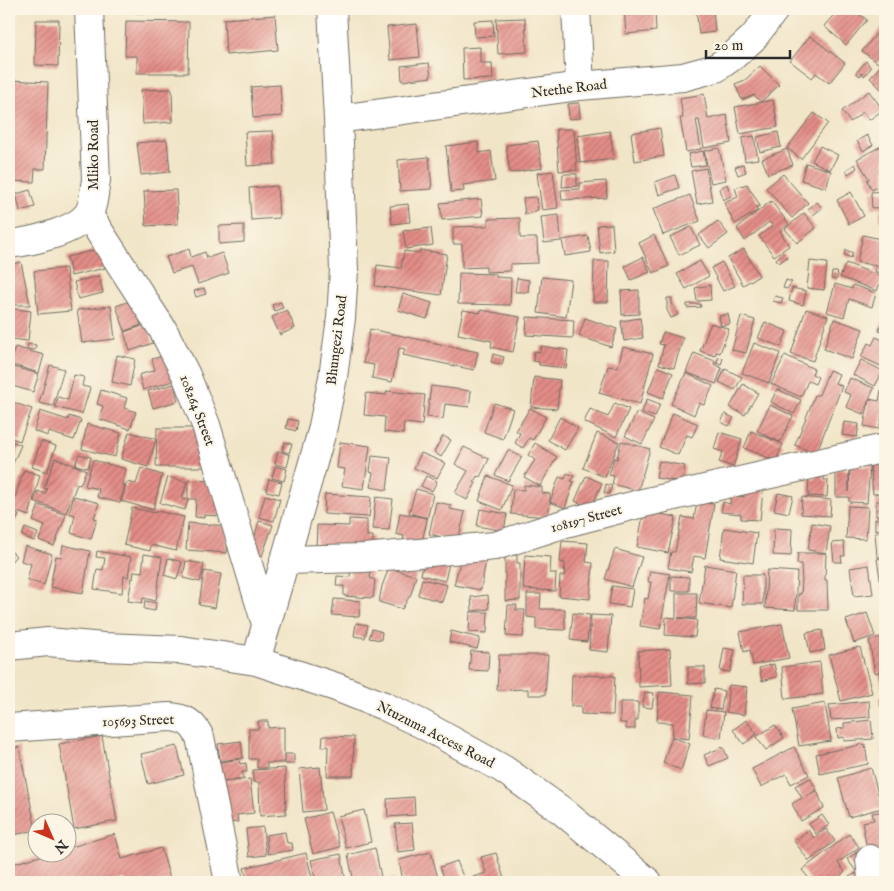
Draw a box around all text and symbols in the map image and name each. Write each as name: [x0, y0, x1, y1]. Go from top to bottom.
scale bar: [706, 28, 790, 60]
text: 20 m: [714, 36, 744, 55]
street label: Ntethe Road: [530, 75, 609, 103]
street label: Mliko Road: [85, 119, 103, 190]
street label: Bhungezi Road: [323, 294, 351, 386]
street label: 108264 Street: [175, 372, 219, 449]
street label: 108197 Street: [549, 501, 624, 537]
street label: Ntuzuma Access Road: [374, 697, 498, 773]
street label: 105693 Street: [102, 711, 175, 731]
north arrow: [28, 814, 78, 864]
text: N: [50, 835, 72, 857]

